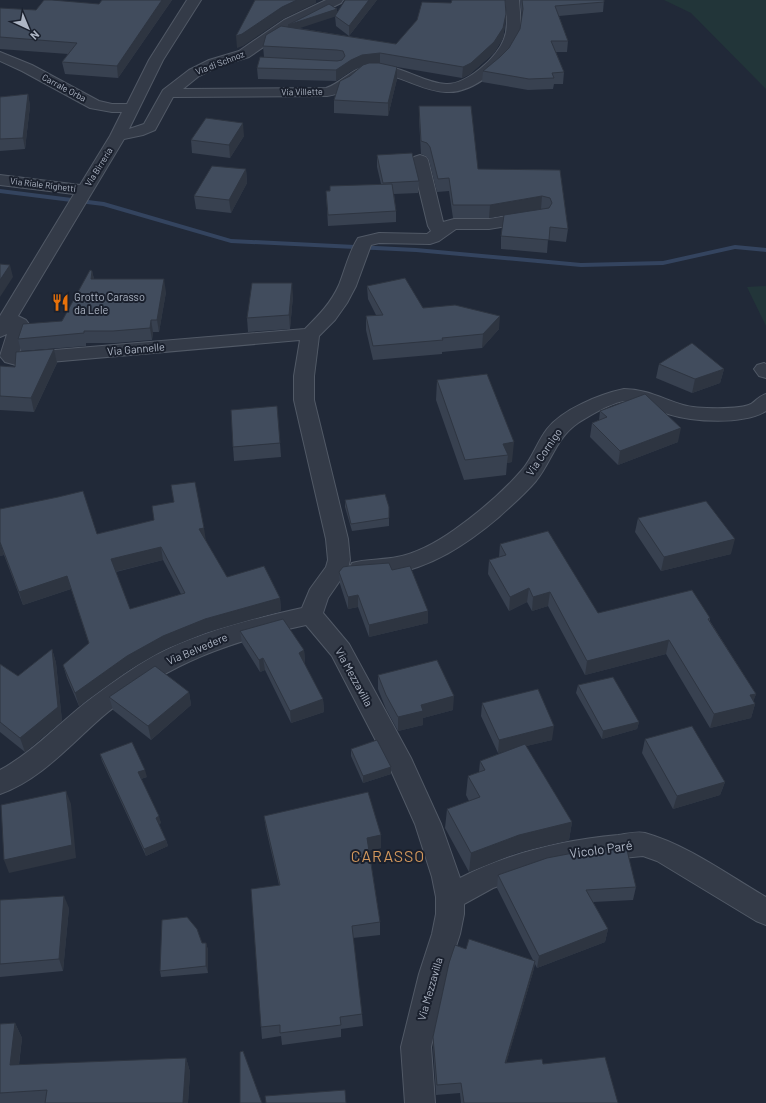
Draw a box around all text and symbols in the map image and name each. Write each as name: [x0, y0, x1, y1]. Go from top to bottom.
north arrow: [8, 8, 48, 48]
text: N: [28, 28, 42, 43]
street label: Via di Schnoz: [194, 48, 246, 77]
street label: Carrale Orba: [40, 71, 88, 104]
street label: Via Villette: [281, 86, 323, 97]
street label: Via Birreria: [82, 145, 115, 188]
street label: Via Riale Righetti: [10, 175, 77, 194]
place label: Grotto Carasso da Lele: [74, 290, 145, 316]
restaurant icon: Grotto Carasso da Lele: [51, 293, 71, 313]
street label: Via Gannelle: [107, 339, 166, 358]
street label: Via Cornigo: [523, 426, 564, 478]
street label: Via Belvedere: [164, 630, 229, 667]
street label: Via Mezzavilla: [333, 645, 376, 708]
street label: Vicolo Paré: [569, 837, 634, 861]
district label: CARASSO: [351, 846, 425, 865]
street label: Via Mezzavilla: [414, 956, 445, 1022]

